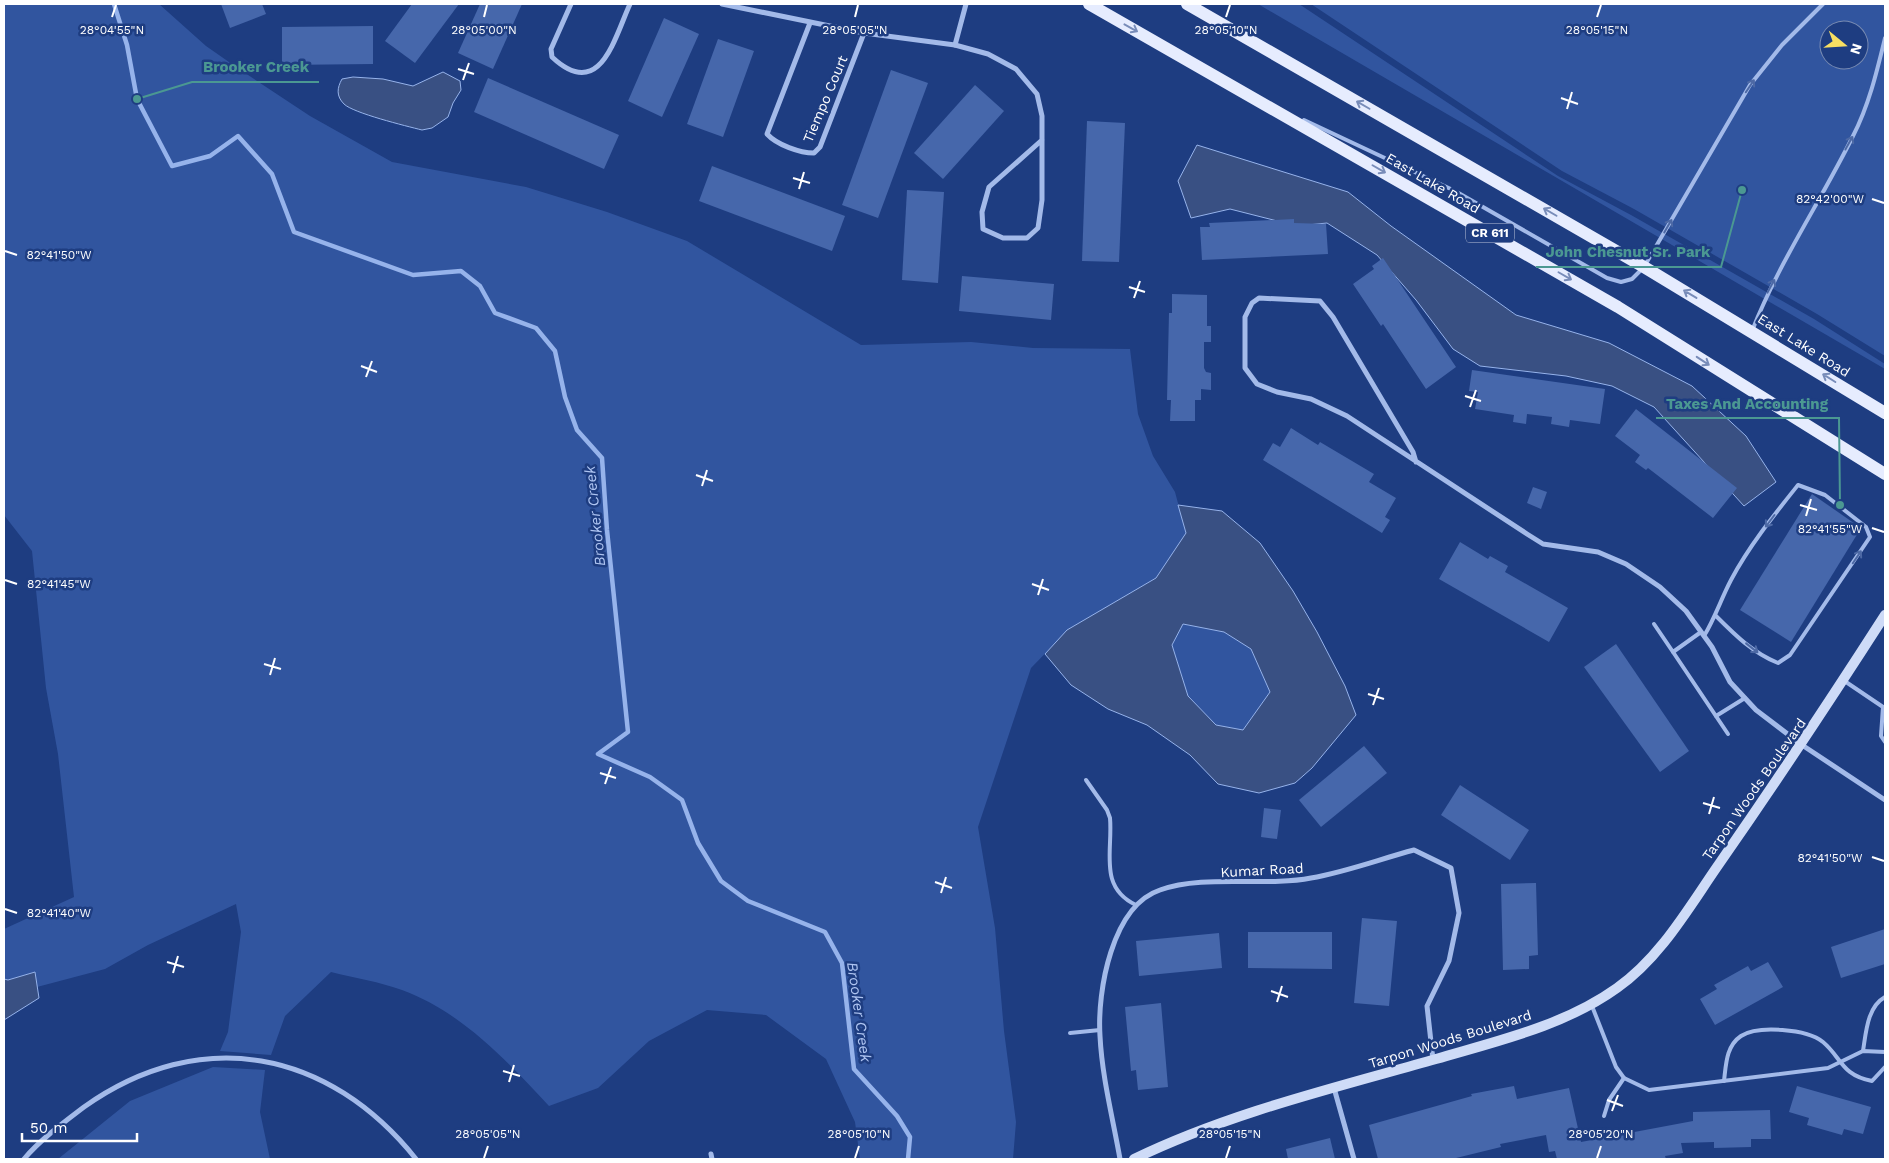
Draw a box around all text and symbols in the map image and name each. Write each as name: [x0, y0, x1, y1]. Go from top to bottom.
north arrow: [1819, 20, 1869, 70]
text: 28°04'55"N: [80, 23, 144, 37]
text: 28°05'00"N: [451, 23, 517, 37]
text: 28°05'05"N: [822, 23, 888, 37]
one-way arrow: [1123, 23, 1138, 33]
text: 28°05'10"N: [1195, 23, 1257, 37]
text: 28°05'15"N: [1566, 23, 1628, 37]
text: N: [1847, 42, 1866, 56]
callout: Brooker Creek: [192, 52, 319, 82]
street label: Tiempo Court: [799, 53, 851, 145]
text: Brooker Creek: [203, 58, 310, 76]
one-way arrow: [1746, 80, 1756, 94]
one-way arrow: [1356, 100, 1371, 110]
one-way arrow: [1844, 136, 1854, 151]
street label: East Lake Road: [1383, 150, 1483, 216]
one-way arrow: [1371, 164, 1385, 174]
text: 82°42'00"W: [1796, 192, 1864, 206]
one-way arrow: [1543, 207, 1557, 217]
one-way arrow: [1663, 220, 1673, 234]
road number: CR 611: [1466, 224, 1514, 242]
callout: John Chesnut Sr. Park: [1536, 237, 1721, 267]
text: John Chesnut Sr. Park: [1546, 243, 1711, 261]
text: 82°41'50"W: [26, 248, 92, 262]
one-way arrow: [1557, 272, 1572, 281]
one-way arrow: [1767, 279, 1776, 294]
one-way arrow: [1684, 288, 1698, 298]
street label: East Lake Road: [1755, 310, 1853, 380]
one-way arrow: [1696, 356, 1710, 366]
one-way arrow: [1822, 373, 1836, 383]
callout: Taxes And Accounting: [1656, 388, 1839, 418]
text: Taxes And Accounting: [1666, 395, 1829, 413]
water label: Brooker Creek: [581, 464, 609, 567]
one-way arrow: [1765, 514, 1775, 528]
text: 82°41'55"W: [1798, 522, 1863, 536]
one-way arrow: [1852, 551, 1862, 565]
text: 82°41'45"W: [27, 577, 91, 591]
one-way arrow: [1745, 643, 1758, 654]
street label: Tarpon Woods Boulevard: [1699, 715, 1809, 863]
text: 82°41'50"W: [1797, 851, 1863, 865]
street label: Kumar Road: [1220, 860, 1304, 880]
text: 82°41'40"W: [27, 906, 92, 920]
water label: Brooker Creek: [843, 961, 875, 1064]
street label: Tarpon Woods Boulevard: [1367, 1007, 1533, 1071]
scale bar: [22, 1110, 138, 1142]
text: 50 m: [30, 1119, 67, 1137]
text: 28°05'05"N: [455, 1127, 521, 1141]
text: 28°05'10"N: [828, 1127, 890, 1141]
text: 28°05'15"N: [1199, 1127, 1261, 1141]
text: 28°05'20"N: [1568, 1127, 1634, 1141]

